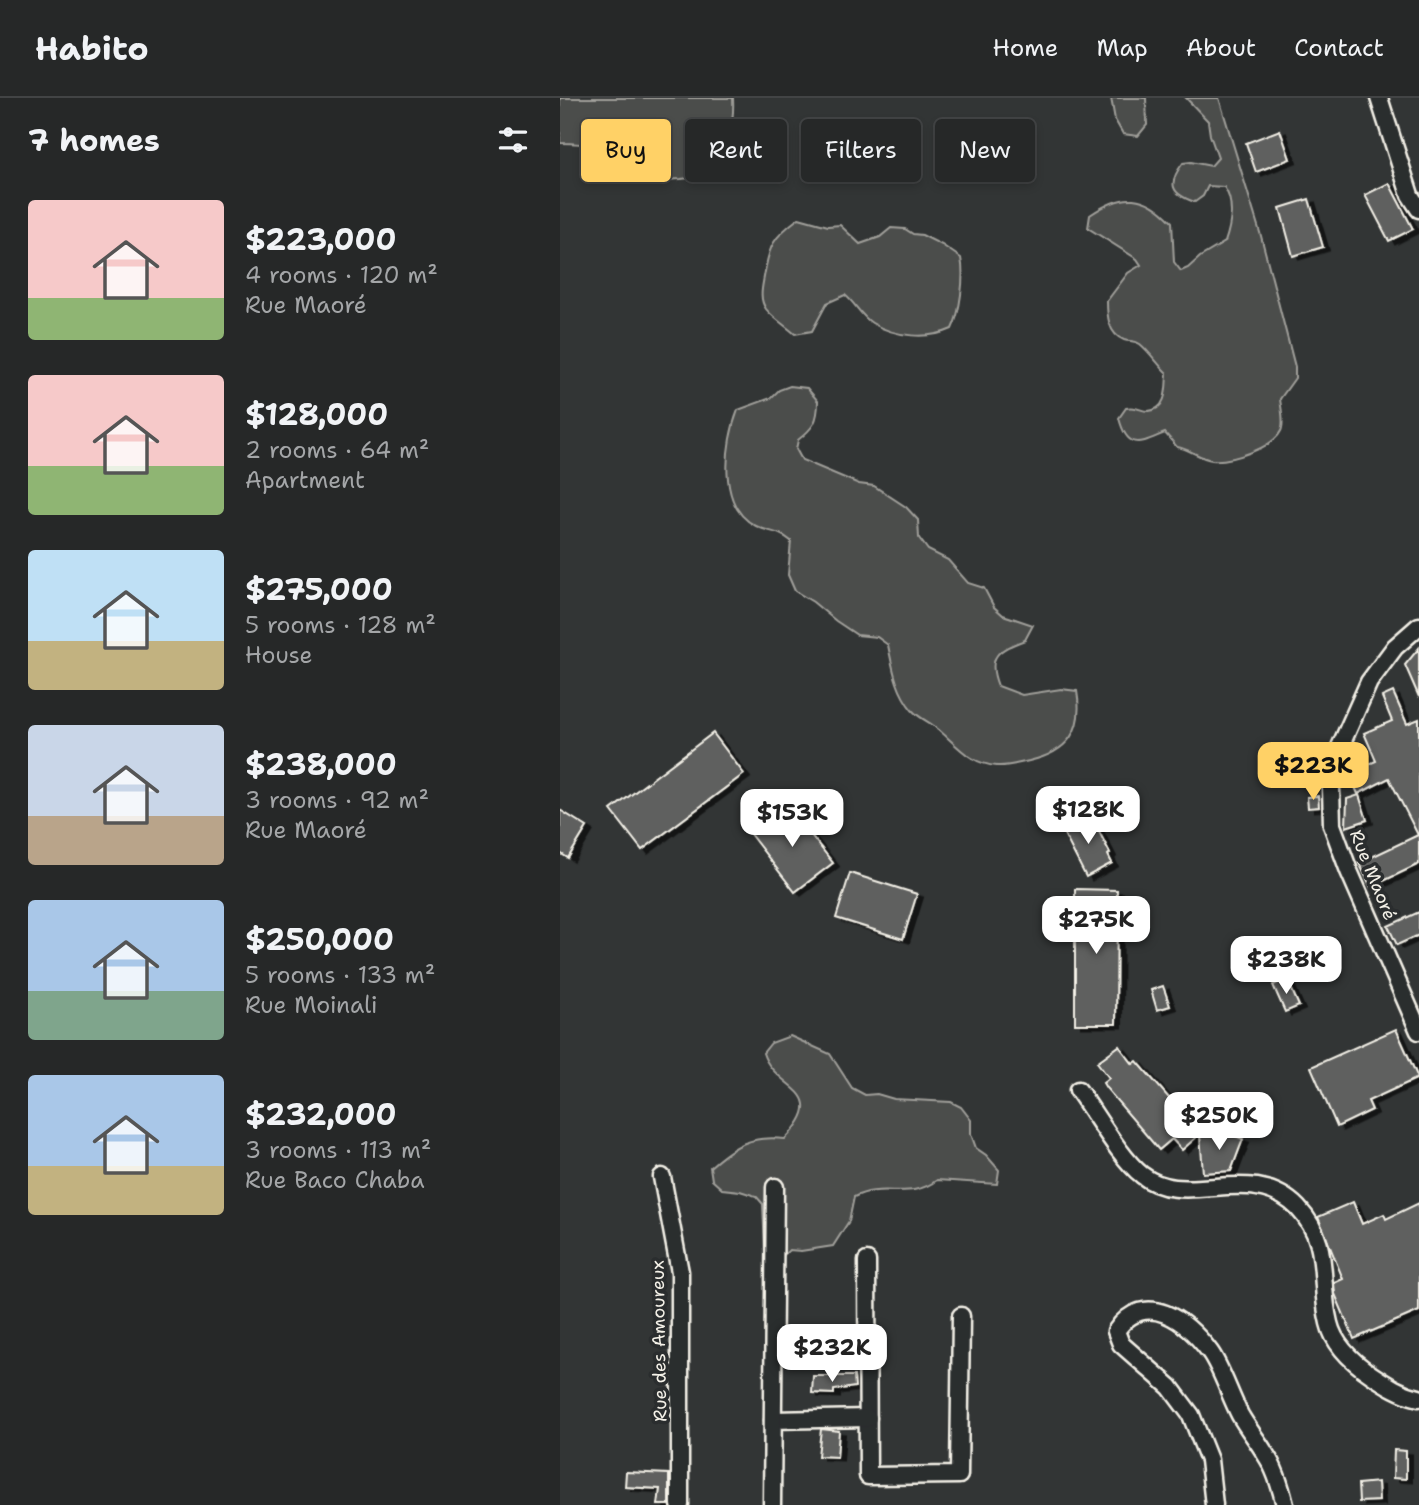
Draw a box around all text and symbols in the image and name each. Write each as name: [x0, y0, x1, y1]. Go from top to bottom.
text: Habito: [35, 26, 149, 71]
text: Home: [992, 32, 1058, 64]
text: Map: [1096, 32, 1148, 64]
text: About: [1186, 32, 1256, 64]
text: Contact: [1294, 32, 1384, 64]
chip: Buy: [581, 119, 671, 182]
chip: Rent: [685, 119, 787, 182]
chip: Filters: [801, 119, 921, 182]
chip: New: [935, 119, 1035, 182]
text: 7 homes: [28, 120, 160, 161]
icon: filters: [494, 121, 532, 159]
text: $223,000: [245, 219, 397, 260]
icon: home: [84, 228, 168, 312]
text: 4 rooms · 120 m²: [245, 260, 438, 290]
text: Rue Maoré: [245, 290, 367, 320]
text: $128,000: [245, 394, 388, 435]
icon: home: [84, 403, 168, 487]
text: 2 rooms · 64 m²: [245, 435, 429, 465]
text: Apartment: [245, 465, 365, 495]
text: $275,000: [245, 569, 393, 610]
icon: home: [84, 578, 168, 662]
text: 5 rooms · 128 m²: [245, 610, 436, 640]
text: House: [245, 640, 313, 670]
pin: $223K: [1264, 742, 1362, 802]
text: $238,000: [245, 744, 397, 785]
text: $223K: [1274, 750, 1352, 780]
icon: home: [84, 753, 168, 837]
text: 3 rooms · 92 m²: [245, 785, 429, 815]
pin: $128K: [1039, 786, 1137, 846]
pin: $153K: [743, 790, 841, 849]
text: $128K: [1052, 794, 1124, 824]
text: $153K: [756, 797, 828, 827]
text: Rue Maoré: [245, 815, 367, 845]
street label: Rue Maoré: [1344, 826, 1402, 924]
pin: $275K: [1047, 896, 1145, 956]
text: $275K: [1058, 904, 1134, 934]
text: $250,000: [245, 919, 394, 960]
icon: home: [84, 928, 168, 1012]
pin: $238K: [1237, 936, 1335, 996]
text: $238K: [1247, 944, 1325, 974]
text: 5 rooms · 133 m²: [245, 960, 435, 990]
text: Rue Moinali: [245, 990, 378, 1020]
pin: $250K: [1170, 1093, 1268, 1152]
text: $232,000: [245, 1094, 397, 1135]
text: $250K: [1180, 1100, 1258, 1130]
icon: home: [84, 1103, 168, 1187]
text: 3 rooms · 113 m²: [245, 1135, 431, 1165]
text: Rue Baco Chaba: [245, 1165, 424, 1195]
street label: Rue des Amoureux: [646, 1260, 672, 1422]
pin: $232K: [783, 1324, 881, 1384]
text: $232K: [793, 1332, 871, 1362]

